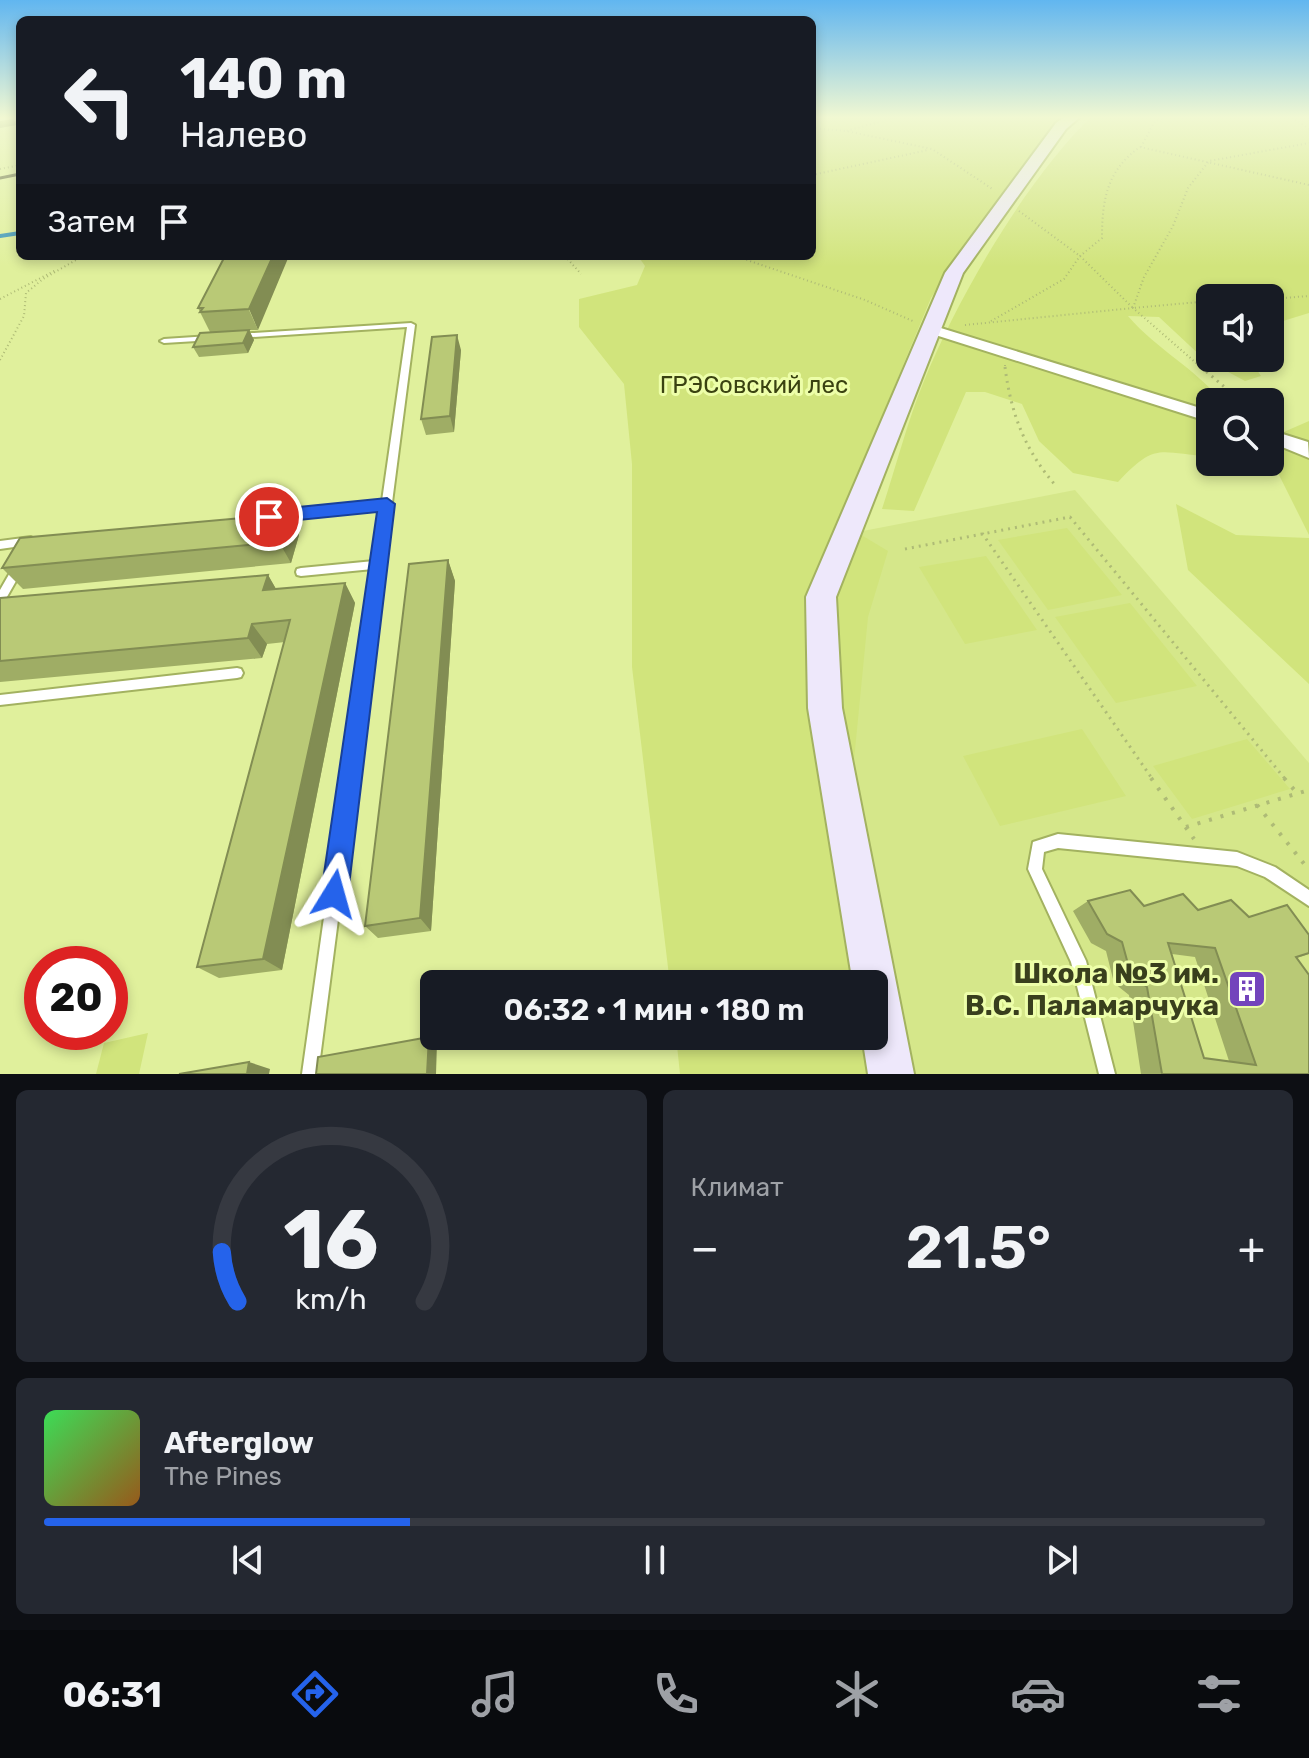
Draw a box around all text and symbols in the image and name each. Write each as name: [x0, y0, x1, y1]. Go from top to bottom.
text: 140 m: [180, 46, 347, 112]
icon: left: [48, 48, 152, 152]
text: Налево: [180, 113, 307, 156]
icon: arrive: [152, 200, 196, 244]
text: Затем: [48, 204, 136, 240]
map controls: [1196, 284, 1284, 476]
button: sound: [1196, 284, 1284, 372]
park label: ГРЭСовский лес: [660, 371, 848, 399]
button: search: [1196, 388, 1284, 476]
pin: [235, 483, 303, 551]
icon: arrive: [247, 495, 291, 539]
position arrow: [292, 852, 376, 936]
speed limit sign: 20: [24, 946, 128, 1050]
place label: Школа №3 им. В.С. Паламарчука: [965, 957, 1219, 1022]
building icon: Школа №3 им. В.С. Паламарчука: [1226, 968, 1268, 1010]
text: 06:32 · 1 мин · 180 m: [504, 992, 804, 1028]
text: Климат: [691, 1172, 783, 1203]
text: 16: [284, 1190, 379, 1289]
text: 21.5°: [906, 1212, 1051, 1283]
text: −: [691, 1222, 719, 1274]
text: +: [1238, 1222, 1265, 1274]
text: km/h: [296, 1282, 367, 1316]
text: Afterglow: [164, 1425, 314, 1461]
text: The Pines: [164, 1461, 282, 1492]
icon: previous: [226, 1538, 270, 1582]
icon: pause: [633, 1538, 677, 1582]
icon: next: [1040, 1538, 1084, 1582]
icon: directions: [287, 1666, 343, 1722]
icon: music: [467, 1666, 523, 1722]
icon: phone: [648, 1666, 704, 1722]
icon: climate: [829, 1666, 885, 1722]
icon: car: [1010, 1666, 1066, 1722]
icon: filters: [1191, 1666, 1247, 1722]
text: 06:31: [62, 1673, 162, 1716]

